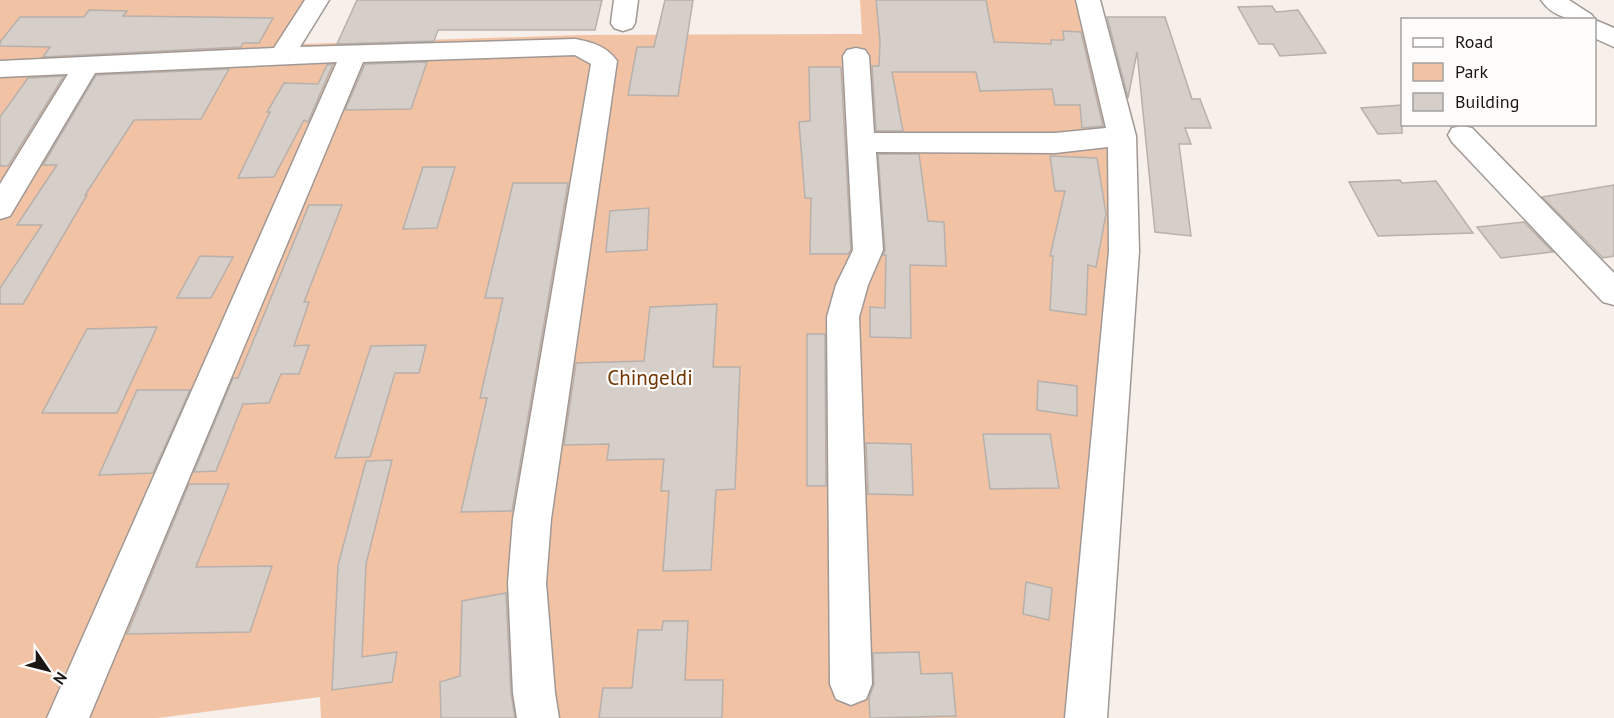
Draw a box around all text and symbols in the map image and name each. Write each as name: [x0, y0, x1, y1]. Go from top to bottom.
legend: [1401, 18, 1596, 126]
text: Road: [1455, 30, 1493, 53]
text: Park: [1455, 60, 1488, 83]
text: Building: [1455, 90, 1519, 113]
park label: Chingeldi: [607, 364, 693, 391]
north arrow: [18, 640, 78, 700]
text: N: [49, 669, 71, 689]

